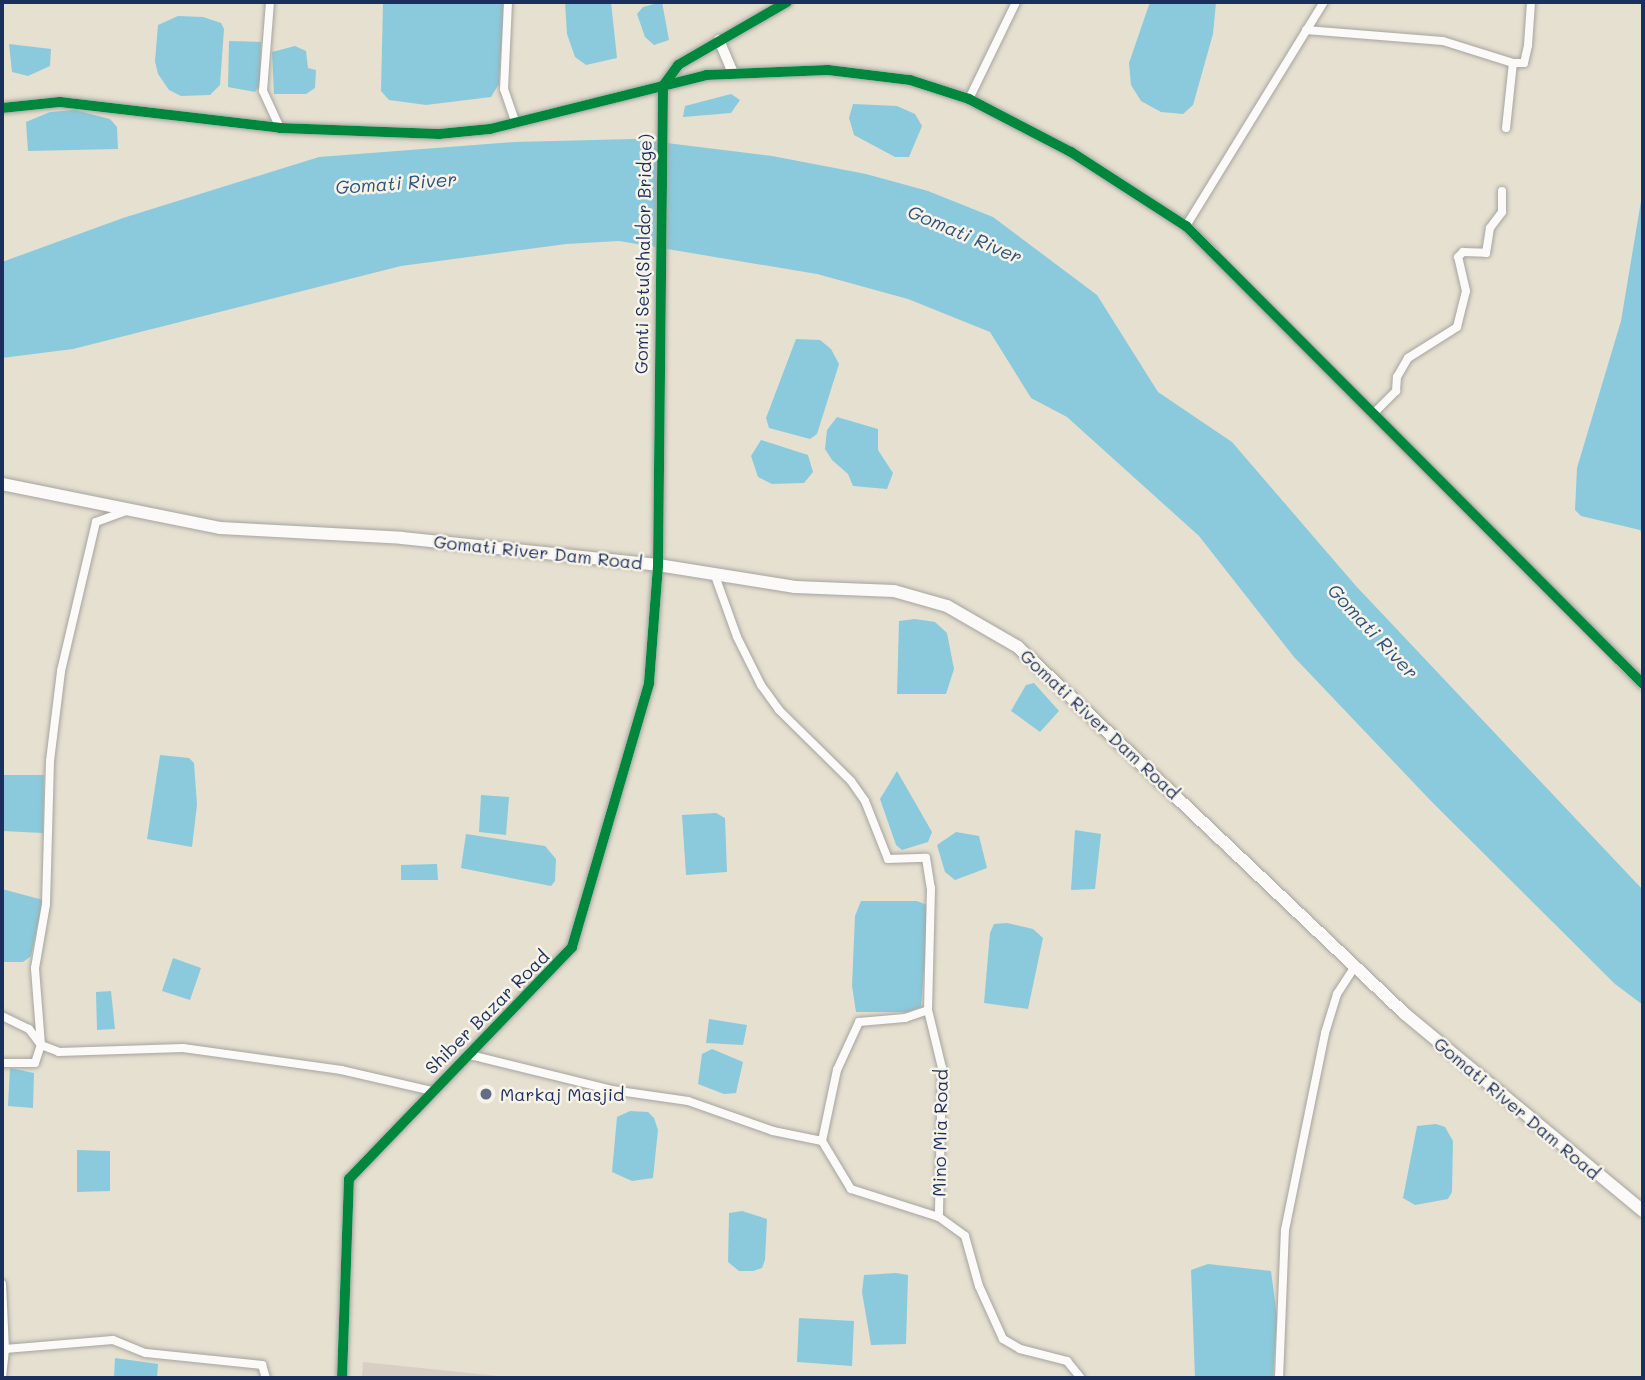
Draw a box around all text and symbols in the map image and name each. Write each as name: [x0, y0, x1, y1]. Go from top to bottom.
street label: Gomti Setu(Shaldor Bridge): [630, 134, 656, 374]
water label: Gomati River: [334, 167, 458, 199]
water label: Gomati River: [904, 200, 1026, 268]
street label: Gomati River Dam Road: [433, 530, 643, 574]
water label: Gomati River: [1323, 579, 1423, 683]
street label: Gomati River Dam Road: [1016, 645, 1184, 803]
street label: Shiber Bazar Road: [421, 946, 553, 1078]
street label: Gomati River Dam Road: [1430, 1032, 1604, 1184]
street label: Mino Mia Road: [928, 1069, 952, 1197]
place label: Markaj Masjid: [500, 1083, 624, 1105]
marker: Markaj Masjid: [478, 1086, 494, 1102]

